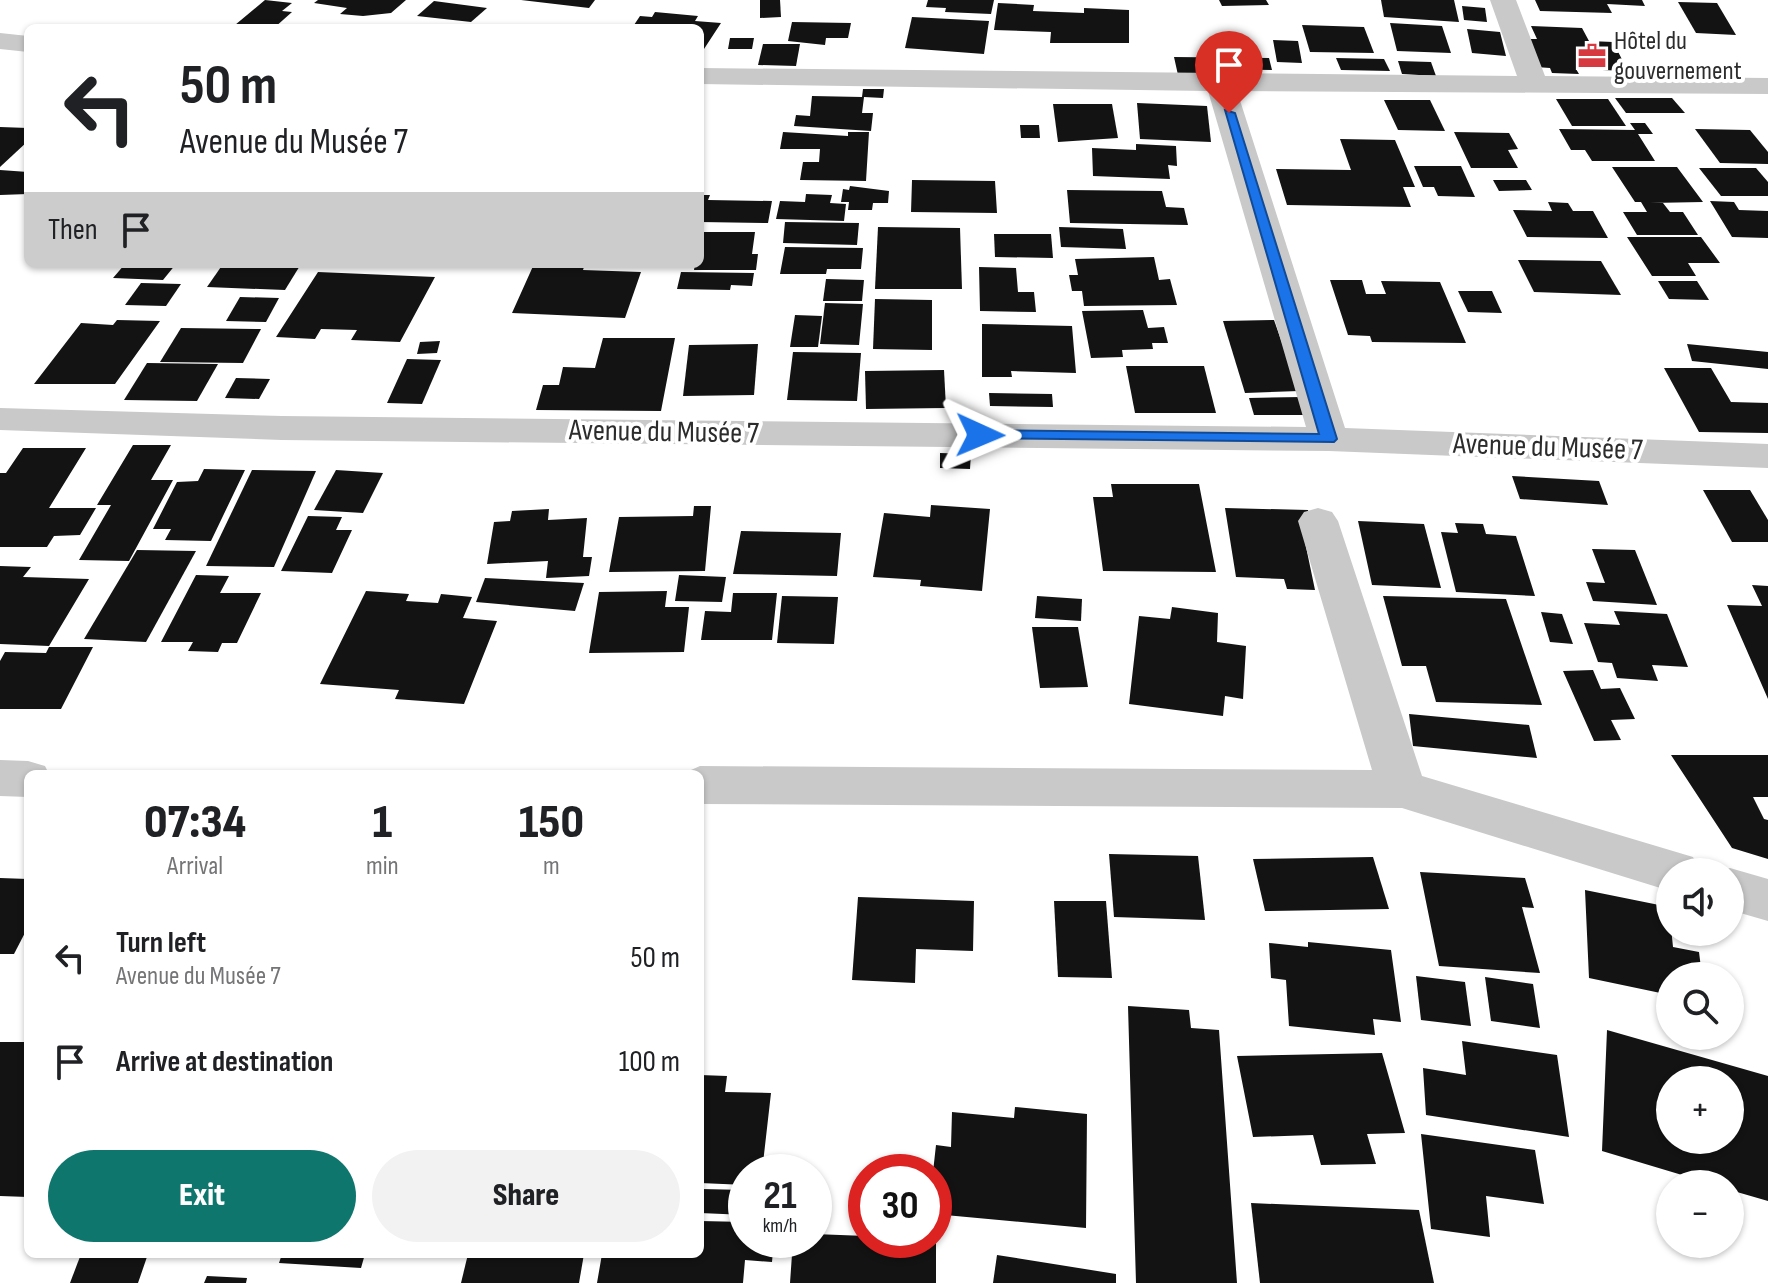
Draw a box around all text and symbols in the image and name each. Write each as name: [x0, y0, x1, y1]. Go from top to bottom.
place label: Hôtel du gouvernement: [1614, 26, 1742, 87]
pin: [1195, 31, 1263, 113]
office icon: Hôtel du gouvernement: [1577, 41, 1607, 71]
icon: arrive: [1207, 43, 1251, 87]
text: 50 m: [180, 53, 277, 120]
icon: left: [48, 56, 152, 160]
text: Avenue du Musée 7: [180, 121, 408, 164]
icon: arrive: [114, 208, 158, 252]
text: Then: [48, 212, 98, 248]
position arrow: [938, 393, 1022, 477]
street label: Avenue du Musée 7: [568, 412, 759, 452]
street label: Avenue du Musée 7: [1451, 426, 1644, 468]
text: 07:34: [144, 794, 246, 851]
text: 1: [373, 794, 392, 851]
text: 150: [519, 794, 584, 851]
text: Arrival: [167, 851, 223, 882]
text: min: [366, 851, 399, 882]
text: m: [543, 851, 560, 882]
map controls: [1656, 858, 1744, 1258]
button: sound: [1656, 858, 1744, 946]
text: Turn left: [116, 925, 206, 961]
icon: left: [48, 936, 92, 980]
text: 50 m: [631, 940, 680, 976]
text: Avenue du Musée 7: [116, 961, 281, 992]
button: search: [1656, 962, 1744, 1050]
icon: arrive: [48, 1040, 92, 1084]
text: Arrive at destination: [116, 1044, 333, 1080]
text: 100 m: [619, 1044, 680, 1080]
button: +: [1656, 1066, 1744, 1154]
button: Exit: [48, 1150, 356, 1242]
button: Share: [372, 1150, 680, 1242]
speed limit sign: 30: [848, 1154, 952, 1258]
button: −: [1656, 1170, 1744, 1258]
text: 21: [763, 1172, 797, 1220]
text: km/h: [763, 1214, 797, 1238]

